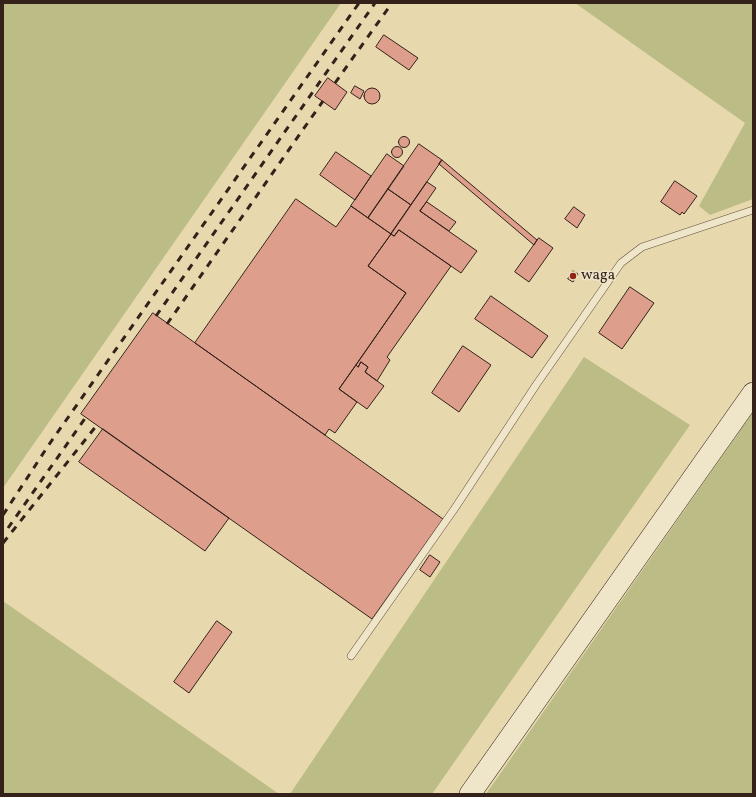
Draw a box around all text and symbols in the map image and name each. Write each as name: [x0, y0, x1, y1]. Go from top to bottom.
place label: waga: [581, 267, 615, 285]
marker: waga: [568, 271, 578, 281]

